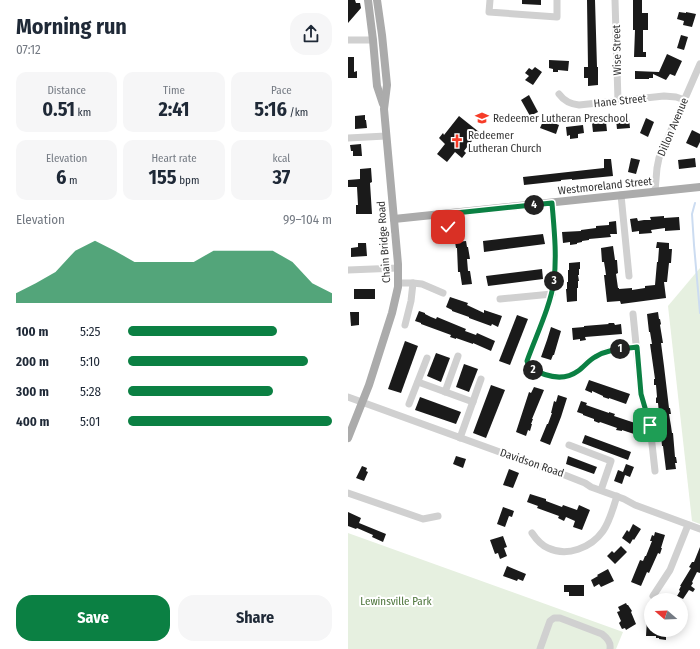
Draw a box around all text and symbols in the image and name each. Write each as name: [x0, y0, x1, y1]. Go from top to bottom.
text: Morning run: [16, 13, 127, 40]
button: share: [290, 13, 332, 55]
street label: Wise Street: [610, 24, 624, 76]
text: 07:12: [16, 42, 41, 57]
text: Distance: [47, 84, 86, 97]
text: Time: [163, 84, 185, 97]
text: Pace: [271, 84, 292, 97]
street label: Hane Street: [593, 92, 647, 110]
street label: Dillon Avenue: [655, 96, 691, 158]
text: 0.51: [42, 97, 75, 121]
text: 2:41: [158, 97, 190, 121]
text: 5:16: [254, 97, 287, 121]
text: km: [75, 106, 91, 119]
text: /km: [287, 106, 308, 119]
school or university icon: Redeemer Lutheran Preschool: [474, 110, 490, 126]
place label: Redeemer Lutheran Preschool: [493, 112, 628, 125]
place label: Redeemer Lutheran Church: [468, 129, 542, 155]
church icon: Redeemer Lutheran Church: [449, 133, 465, 149]
text: Elevation: [46, 152, 87, 165]
text: Heart rate: [151, 152, 197, 165]
text: kcal: [272, 152, 290, 165]
text: 6: [56, 165, 66, 189]
text: 155: [149, 165, 177, 189]
text: 37: [272, 165, 290, 189]
text: m: [66, 174, 77, 187]
text: bpm: [177, 174, 199, 187]
street label: Westmoreland Street: [557, 175, 653, 197]
pin: 4: [524, 195, 544, 215]
text: 4: [531, 198, 537, 211]
street label: Chain Bridge Road: [375, 201, 393, 283]
pin: [431, 210, 465, 244]
text: Elevation: [16, 212, 65, 227]
text: 99–104 m: [283, 212, 332, 227]
icon: check: [437, 216, 459, 238]
pin: 3: [544, 271, 564, 291]
text: 3: [551, 274, 557, 287]
text: 100 m: [16, 324, 48, 339]
text: 5:25: [80, 324, 100, 339]
pin: 1: [610, 339, 630, 359]
text: 1: [618, 342, 622, 355]
text: 200 m: [16, 354, 49, 369]
text: 5:10: [80, 354, 100, 369]
pin: 2: [523, 360, 543, 380]
text: 2: [530, 363, 536, 376]
text: 300 m: [16, 384, 49, 399]
text: 5:28: [80, 384, 101, 399]
pin: [633, 408, 667, 442]
text: 400 m: [16, 414, 50, 429]
text: 5:01: [80, 414, 100, 429]
icon: arrive: [639, 414, 661, 436]
street label: Davidson Road: [498, 446, 566, 480]
north arrow: [644, 593, 688, 637]
map controls: [644, 593, 688, 637]
button: Save: [16, 595, 170, 641]
button: Share: [178, 595, 332, 641]
park label: Lewinsville Park: [360, 595, 433, 608]

